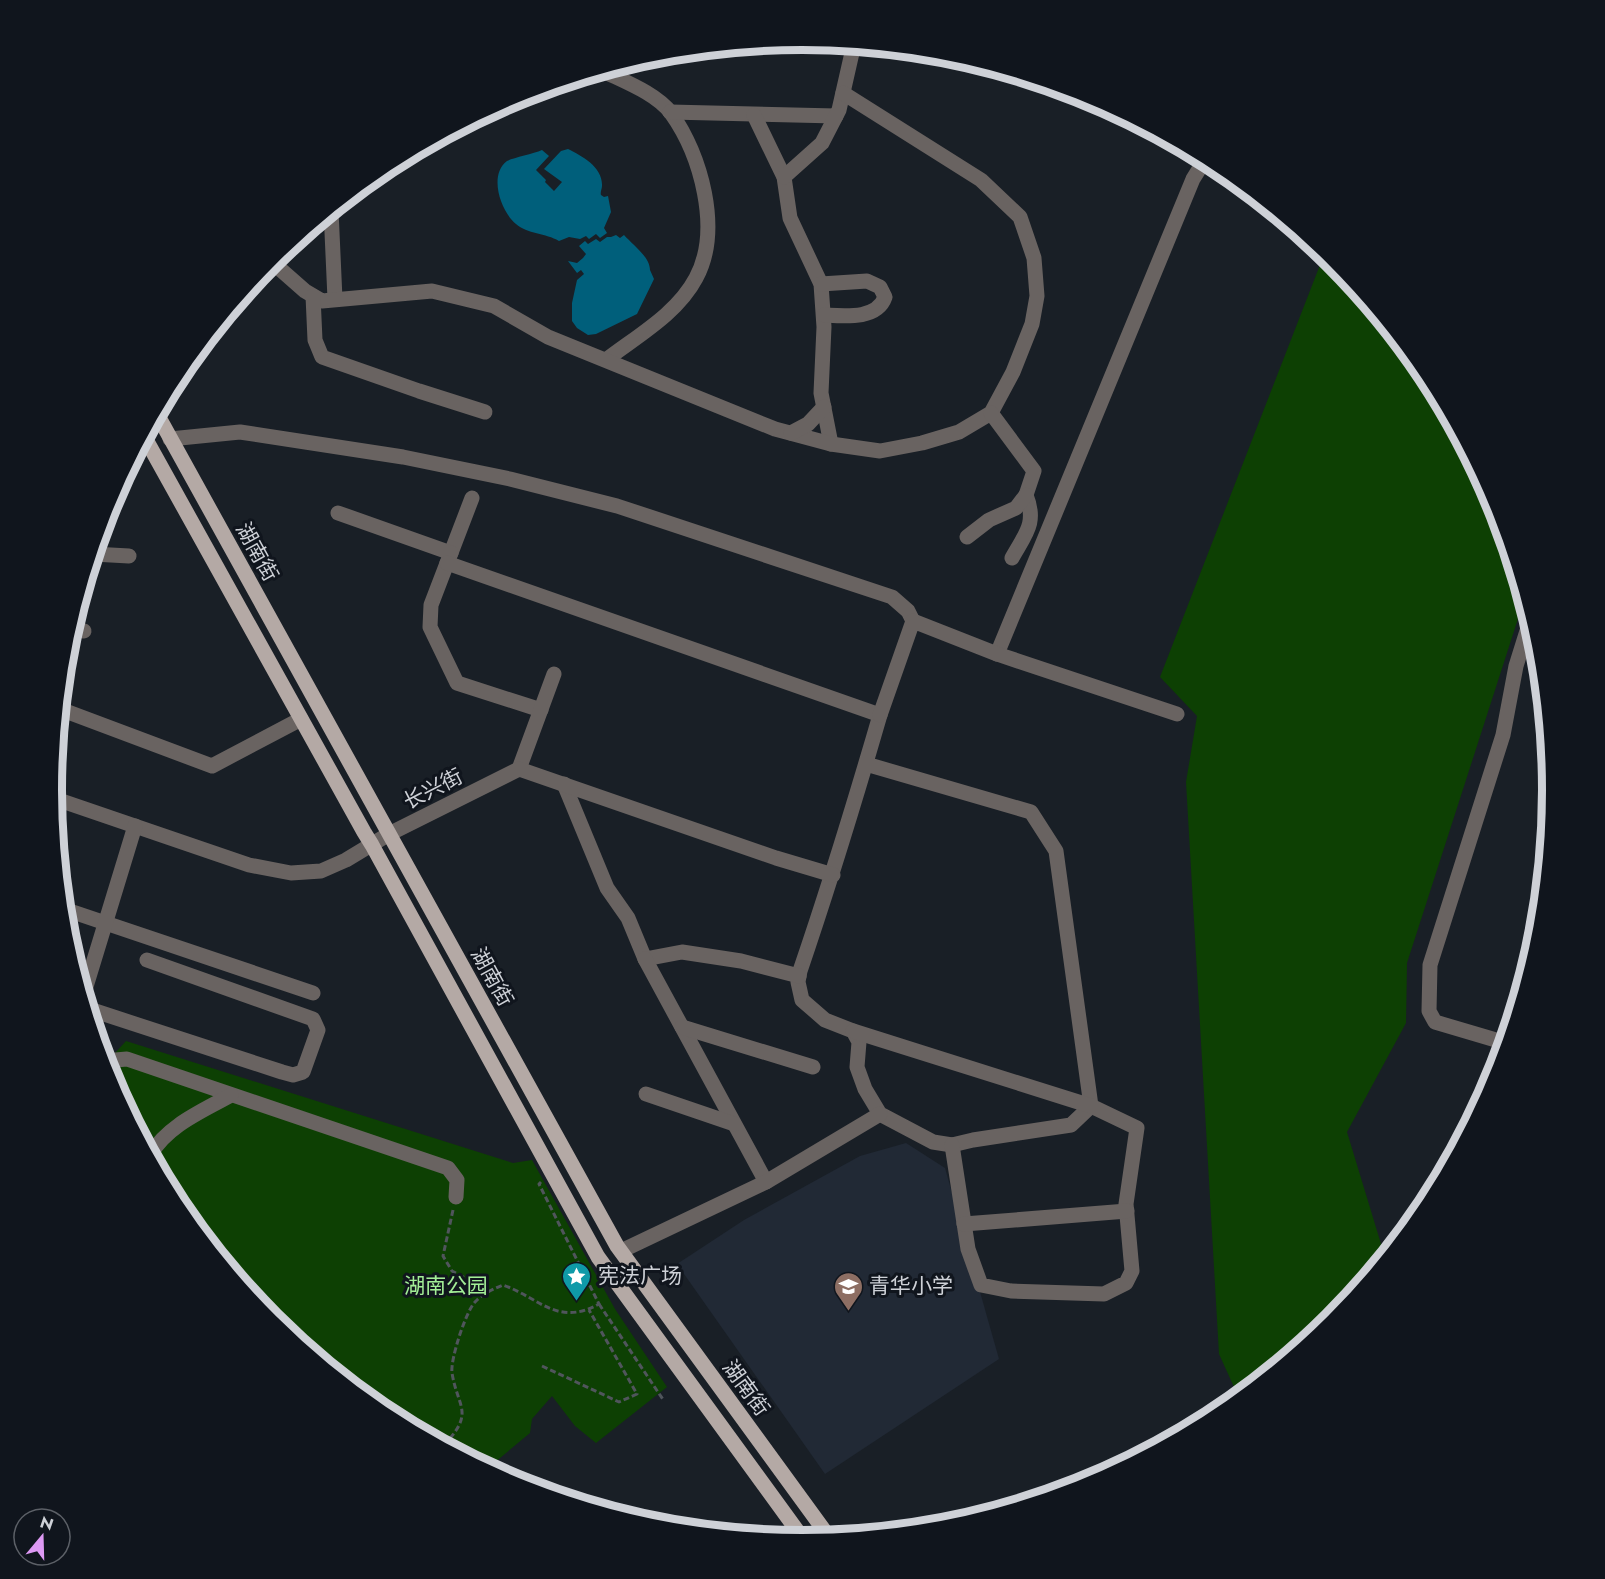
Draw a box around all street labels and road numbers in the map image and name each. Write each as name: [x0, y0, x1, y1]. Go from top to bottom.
street label: 湖南街: [229, 517, 285, 587]
street label: 长兴街: [398, 761, 468, 817]
street label: 湖南街: [464, 942, 520, 1012]
street label: 湖南街: [715, 1354, 777, 1422]

